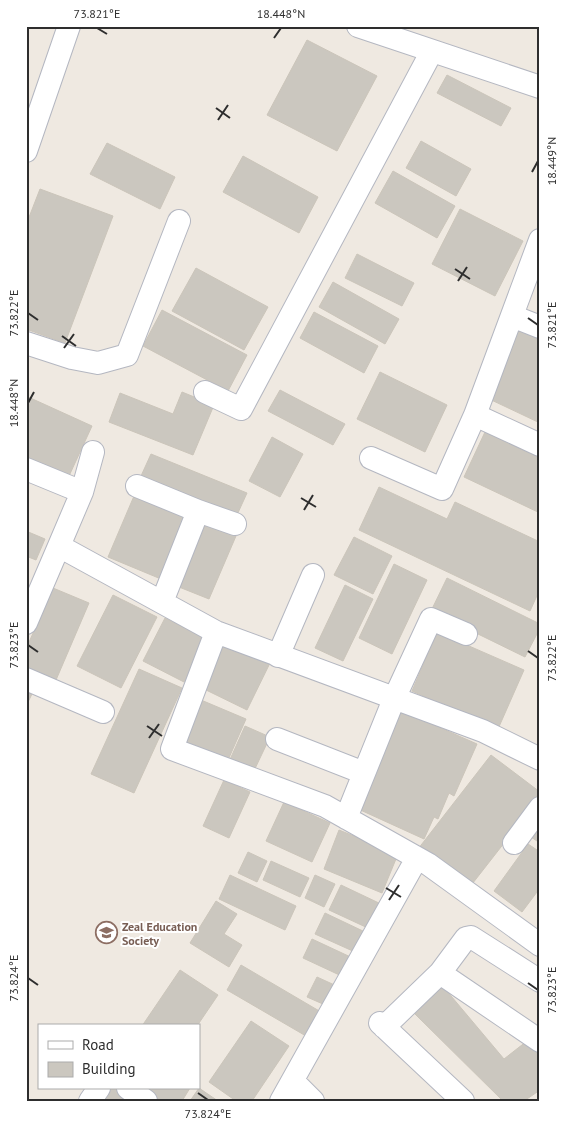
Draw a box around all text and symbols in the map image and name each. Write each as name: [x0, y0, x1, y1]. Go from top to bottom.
text: 73.821°E: [74, 6, 120, 21]
text: 18.448°N: [257, 6, 305, 21]
text: 18.449°N: [544, 137, 559, 185]
text: 73.822°E: [6, 290, 21, 336]
text: 73.821°E: [544, 302, 559, 348]
text: 18.448°N: [6, 379, 21, 427]
text: 73.823°E: [6, 622, 21, 668]
text: 73.822°E: [544, 635, 559, 681]
place label: Zeal Education Society: [122, 919, 197, 948]
school or university icon: Zeal Education Society: [94, 921, 118, 945]
text: 73.824°E: [6, 955, 21, 1001]
text: 73.823°E: [544, 967, 559, 1013]
legend: [38, 1024, 200, 1090]
text: Road: [82, 1035, 114, 1054]
text: Building: [82, 1059, 136, 1078]
text: 73.824°E: [185, 1106, 231, 1121]

